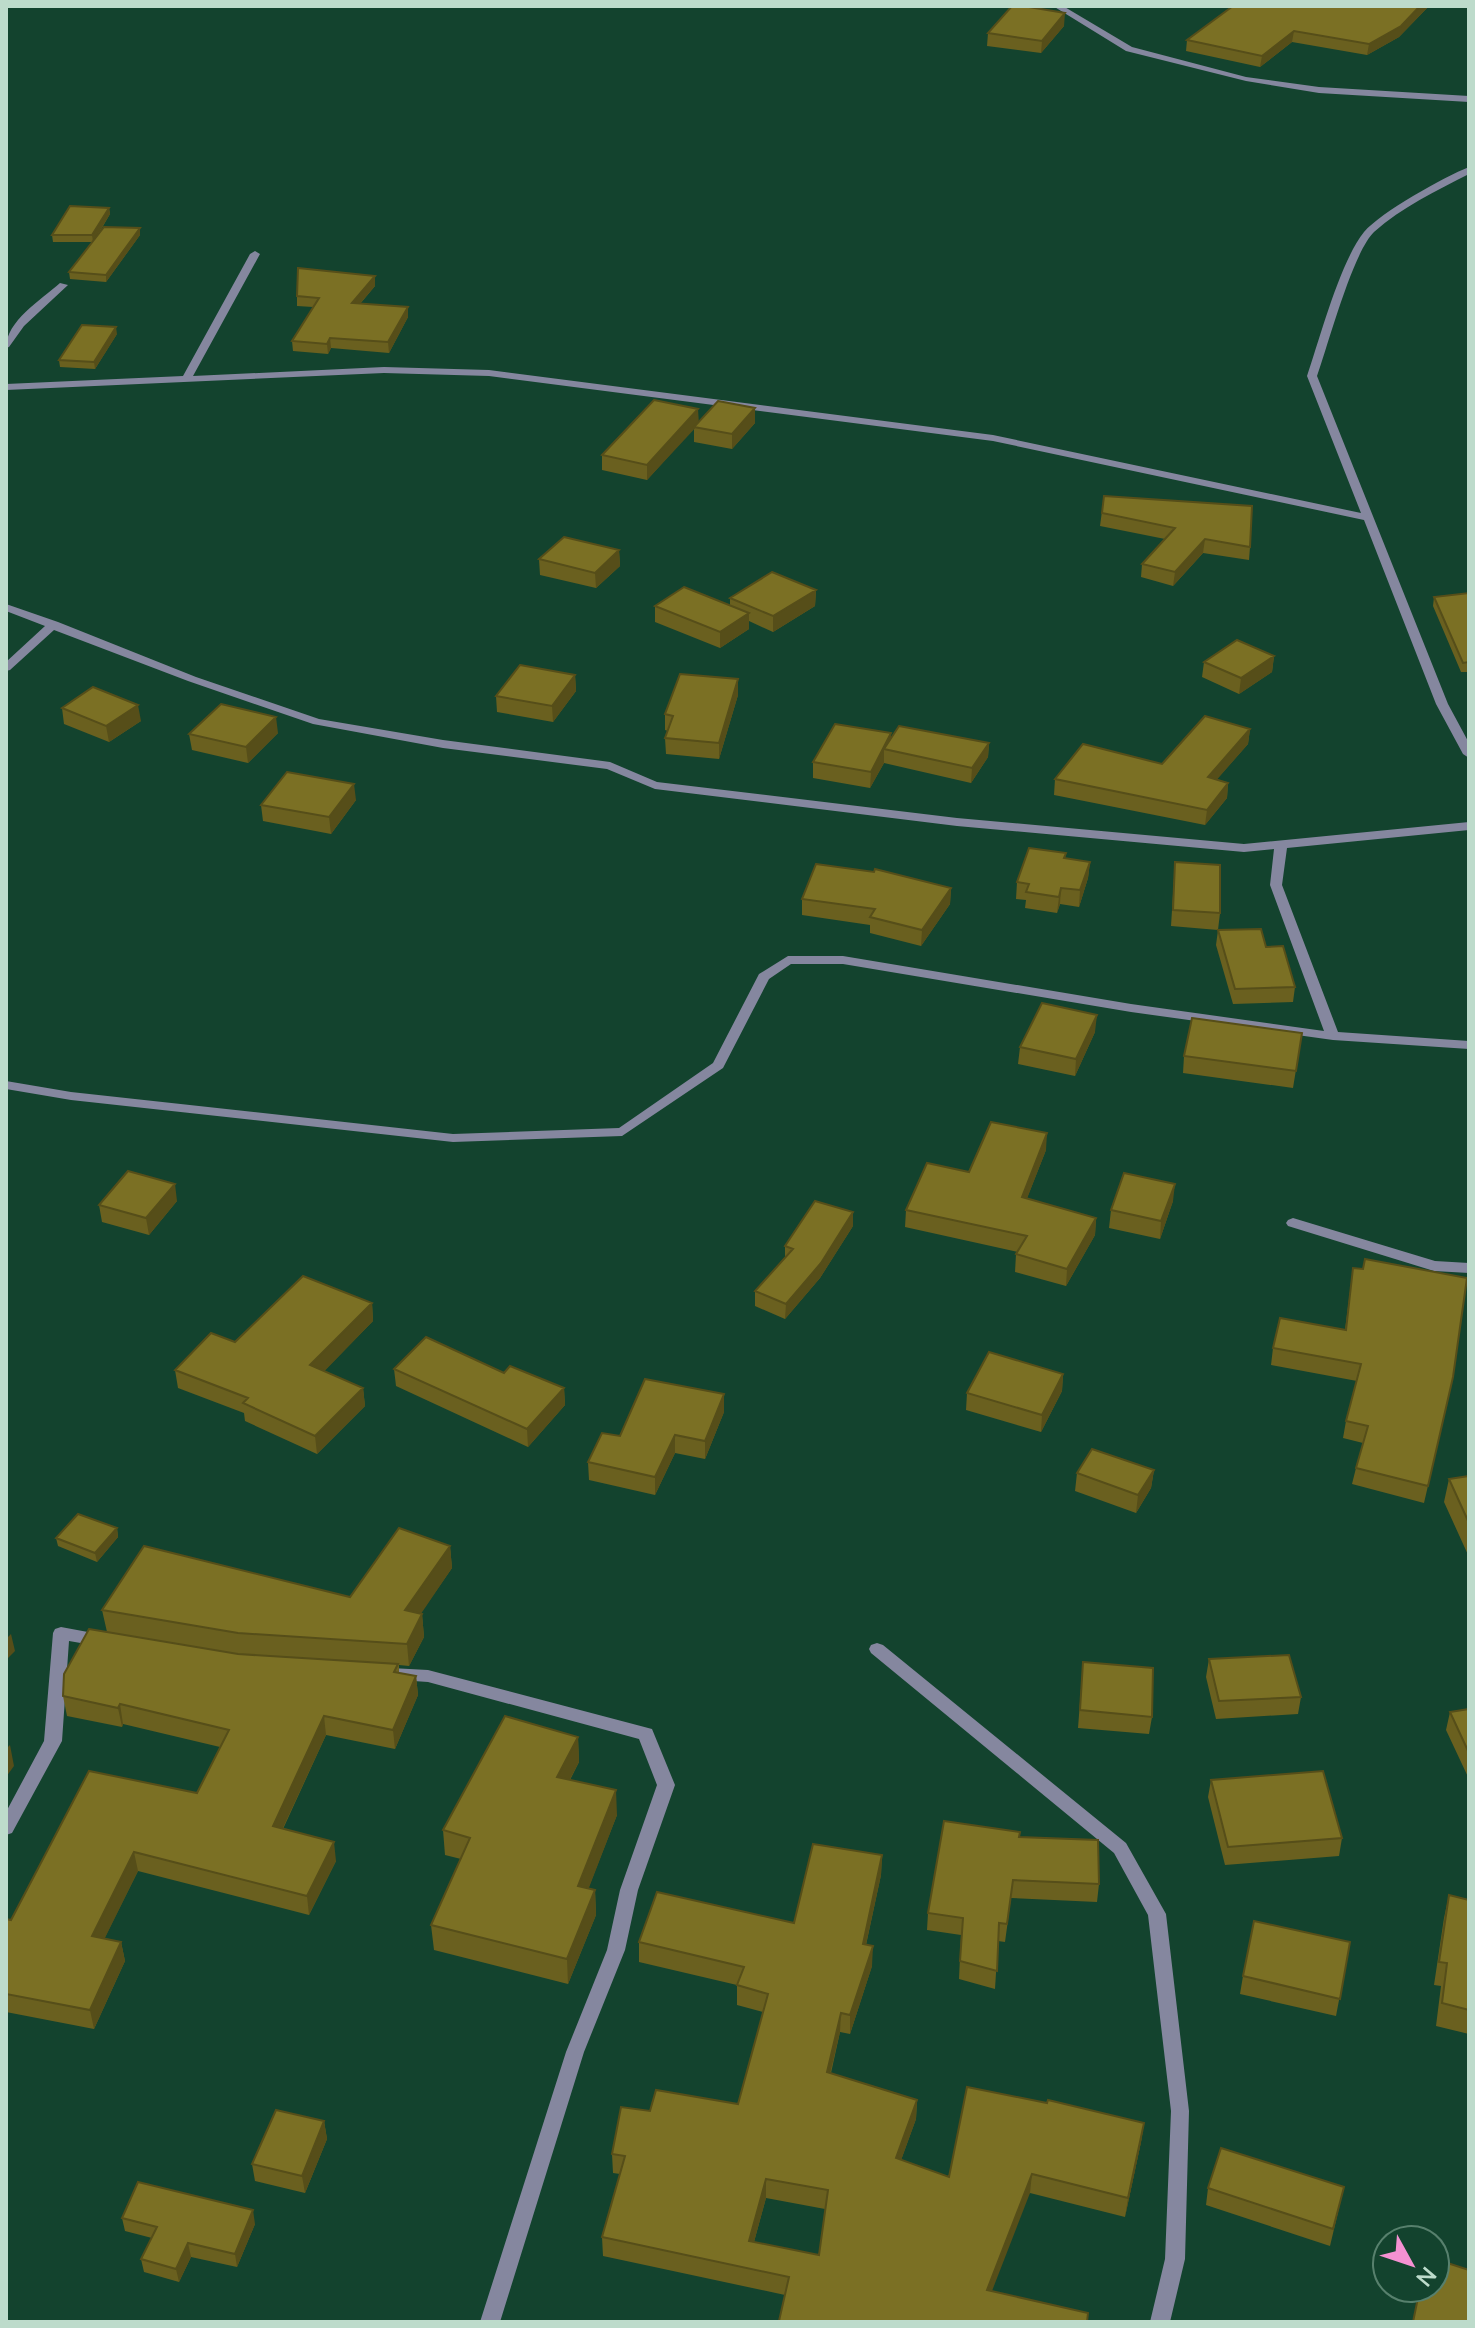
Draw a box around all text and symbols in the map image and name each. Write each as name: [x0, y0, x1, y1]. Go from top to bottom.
north arrow: [1371, 2224, 1451, 2304]
text: N: [1411, 2262, 1442, 2292]

